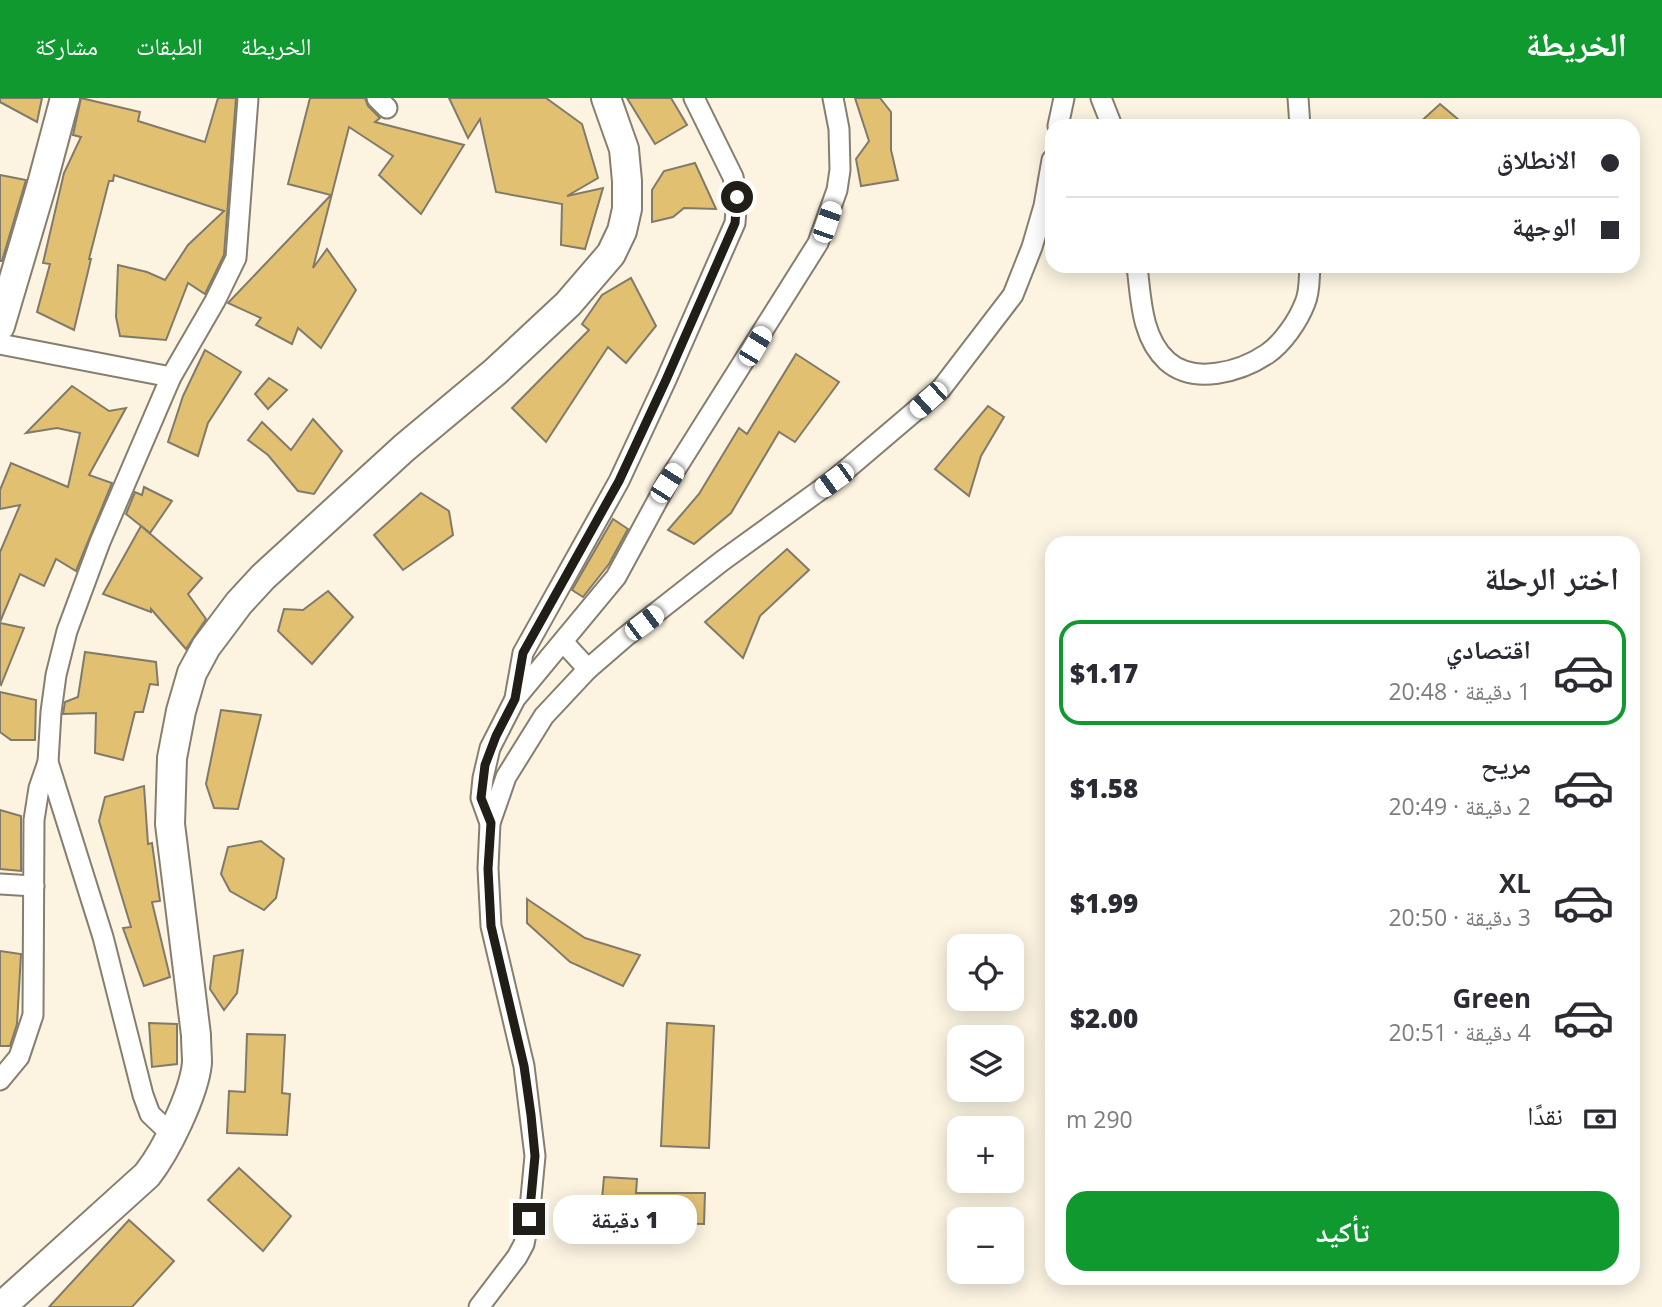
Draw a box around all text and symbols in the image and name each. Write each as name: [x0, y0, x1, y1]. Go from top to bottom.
text: الخريطة: [1526, 21, 1627, 66]
text: مشاركة: [35, 29, 98, 62]
text: الطبقات: [136, 29, 203, 62]
text: الخريطة: [241, 29, 311, 62]
text: الانطلاق: [1497, 141, 1577, 177]
route start: [721, 181, 753, 213]
car: [811, 199, 844, 245]
text: الوجهة: [1512, 208, 1577, 244]
car: [736, 323, 775, 369]
car: [906, 378, 951, 422]
car: [811, 459, 858, 501]
car: [647, 460, 688, 506]
text: اختر الرحلة: [1484, 556, 1619, 599]
car: [621, 602, 668, 644]
text: اقتصادي: [1446, 631, 1531, 667]
icon: car: [1552, 641, 1615, 704]
text: $1.17: [1070, 655, 1138, 691]
text: 1 دقيقة · 20:48: [1388, 675, 1531, 707]
text: مريح: [1481, 746, 1531, 782]
icon: car: [1552, 756, 1615, 819]
text: $1.58: [1070, 770, 1138, 806]
text: 2 دقيقة · 20:49: [1388, 790, 1531, 822]
text: XL: [1499, 865, 1531, 901]
icon: car: [1552, 871, 1615, 934]
text: $1.99: [1070, 885, 1138, 921]
text: 3 دقيقة · 20:50: [1388, 901, 1531, 933]
map controls: [947, 934, 1024, 1284]
button: locate: [947, 934, 1024, 1011]
text: Green: [1453, 980, 1531, 1016]
icon: car: [1552, 986, 1615, 1049]
text: $2.00: [1070, 1000, 1138, 1036]
text: 4 دقيقة · 20:51: [1388, 1016, 1531, 1048]
button: layers: [947, 1025, 1024, 1102]
text: نقدًا: [1527, 1097, 1563, 1133]
icon: cash: [1581, 1100, 1619, 1138]
text: 290 m: [1066, 1103, 1133, 1135]
button: +: [947, 1116, 1024, 1193]
button: تأكيد: [1066, 1191, 1619, 1271]
callout: 1 دقيقة: [554, 1194, 697, 1244]
route end: [513, 1203, 545, 1235]
text: 1 دقيقة: [591, 1203, 659, 1235]
button: −: [947, 1207, 1024, 1284]

